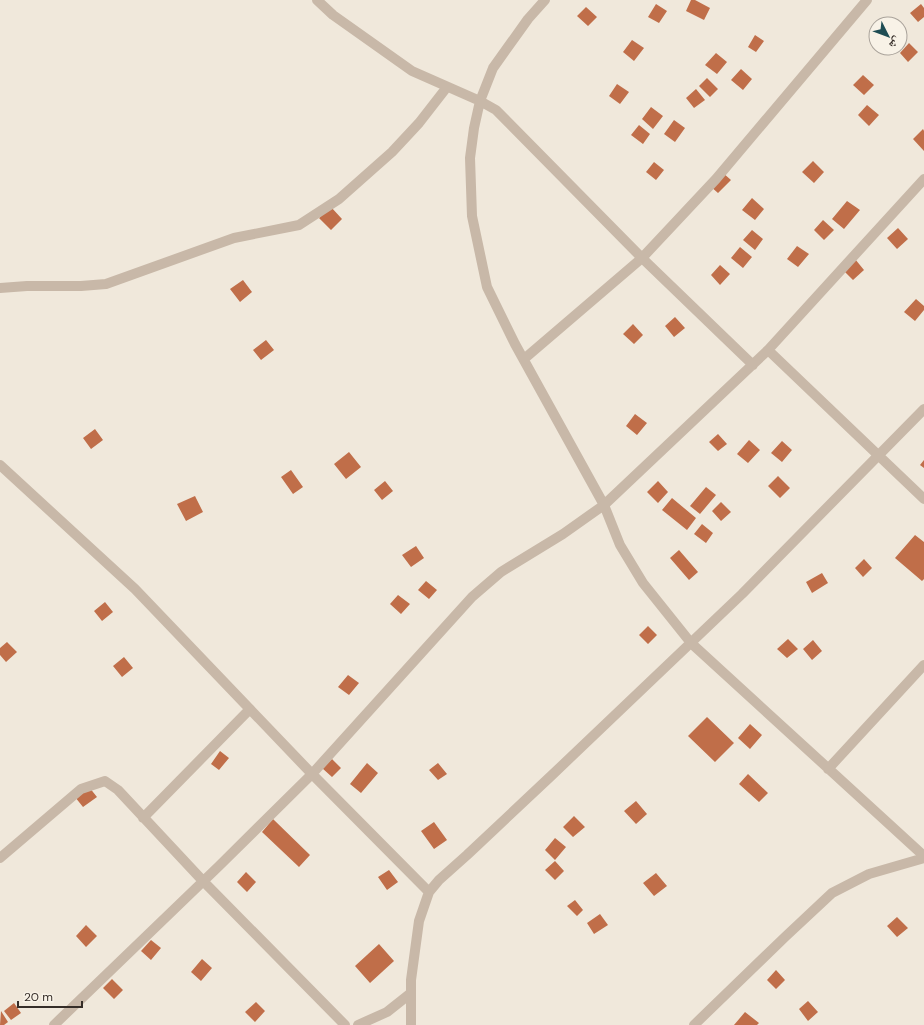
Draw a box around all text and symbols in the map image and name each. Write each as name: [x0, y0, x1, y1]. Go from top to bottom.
north arrow: [868, 16, 908, 56]
text: ش: [885, 33, 905, 52]
scale bar: [18, 983, 82, 1009]
text: 20 m: [24, 989, 53, 1005]

